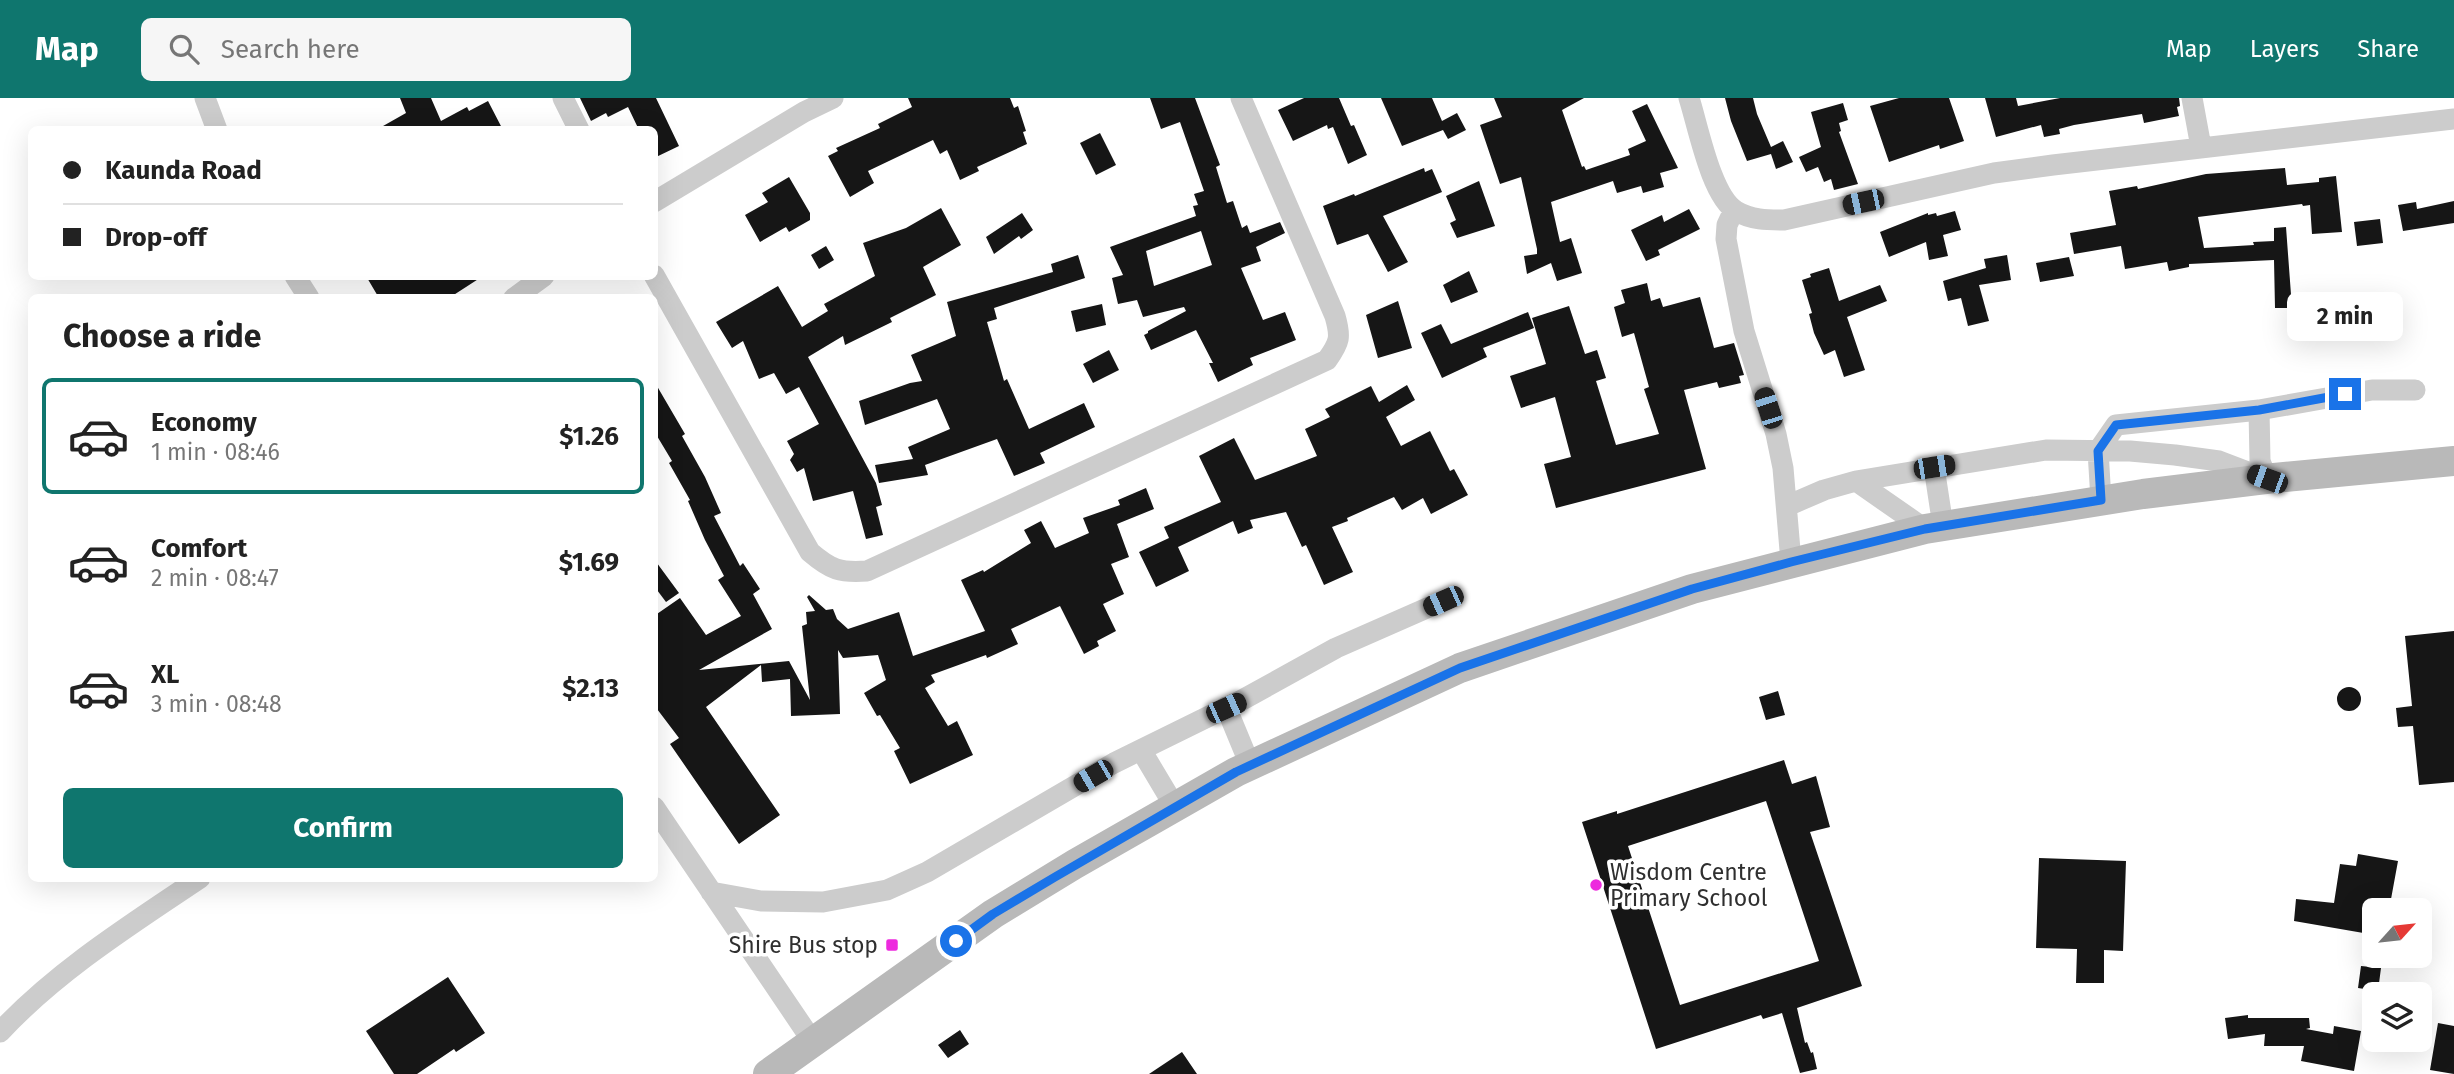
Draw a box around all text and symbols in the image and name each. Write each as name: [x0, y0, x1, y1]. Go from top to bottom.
search box: [141, 18, 631, 81]
text: Map: [35, 29, 99, 69]
icon: search: [165, 30, 203, 68]
text: Search here: [221, 34, 360, 65]
text: Map: [2166, 35, 2212, 63]
text: Layers: [2250, 35, 2319, 63]
text: Share: [2357, 35, 2419, 63]
text: Kaunda Road: [105, 155, 262, 186]
car: [1841, 187, 1886, 217]
text: Drop-off: [105, 222, 207, 253]
callout: 2 min: [2287, 292, 2403, 342]
text: 2 min: [2317, 302, 2373, 330]
text: Choose a ride: [63, 317, 261, 355]
route end: [2329, 378, 2361, 410]
car: [1752, 385, 1785, 431]
icon: car: [67, 405, 130, 468]
text: Economy: [151, 407, 257, 438]
text: $1.26: [559, 421, 619, 452]
text: 1 min · 08:46: [151, 438, 280, 466]
car: [1912, 453, 1957, 481]
car: [2244, 462, 2291, 496]
icon: car: [67, 531, 130, 594]
text: Comfort: [151, 533, 247, 564]
text: $1.69: [559, 547, 619, 578]
text: 2 min · 08:47: [151, 564, 279, 592]
car: [1420, 583, 1467, 619]
icon: car: [67, 657, 130, 720]
text: XL: [151, 659, 179, 690]
text: $2.13: [562, 673, 619, 704]
text: 3 min · 08:48: [151, 690, 282, 718]
car: [1203, 690, 1250, 726]
car: [1070, 756, 1117, 796]
button: Confirm: [63, 788, 623, 868]
place label: Wisdom Centre Primary School: [1610, 858, 1768, 912]
marker: Wisdom Centre Primary School: [1588, 877, 1604, 893]
north arrow: [2362, 898, 2432, 968]
map controls: [2362, 898, 2432, 1052]
route start: [940, 925, 972, 957]
place label: Shire Bus stop: [729, 931, 878, 959]
marker: Shire Bus stop: [884, 937, 900, 953]
button: layers: [2362, 982, 2432, 1052]

